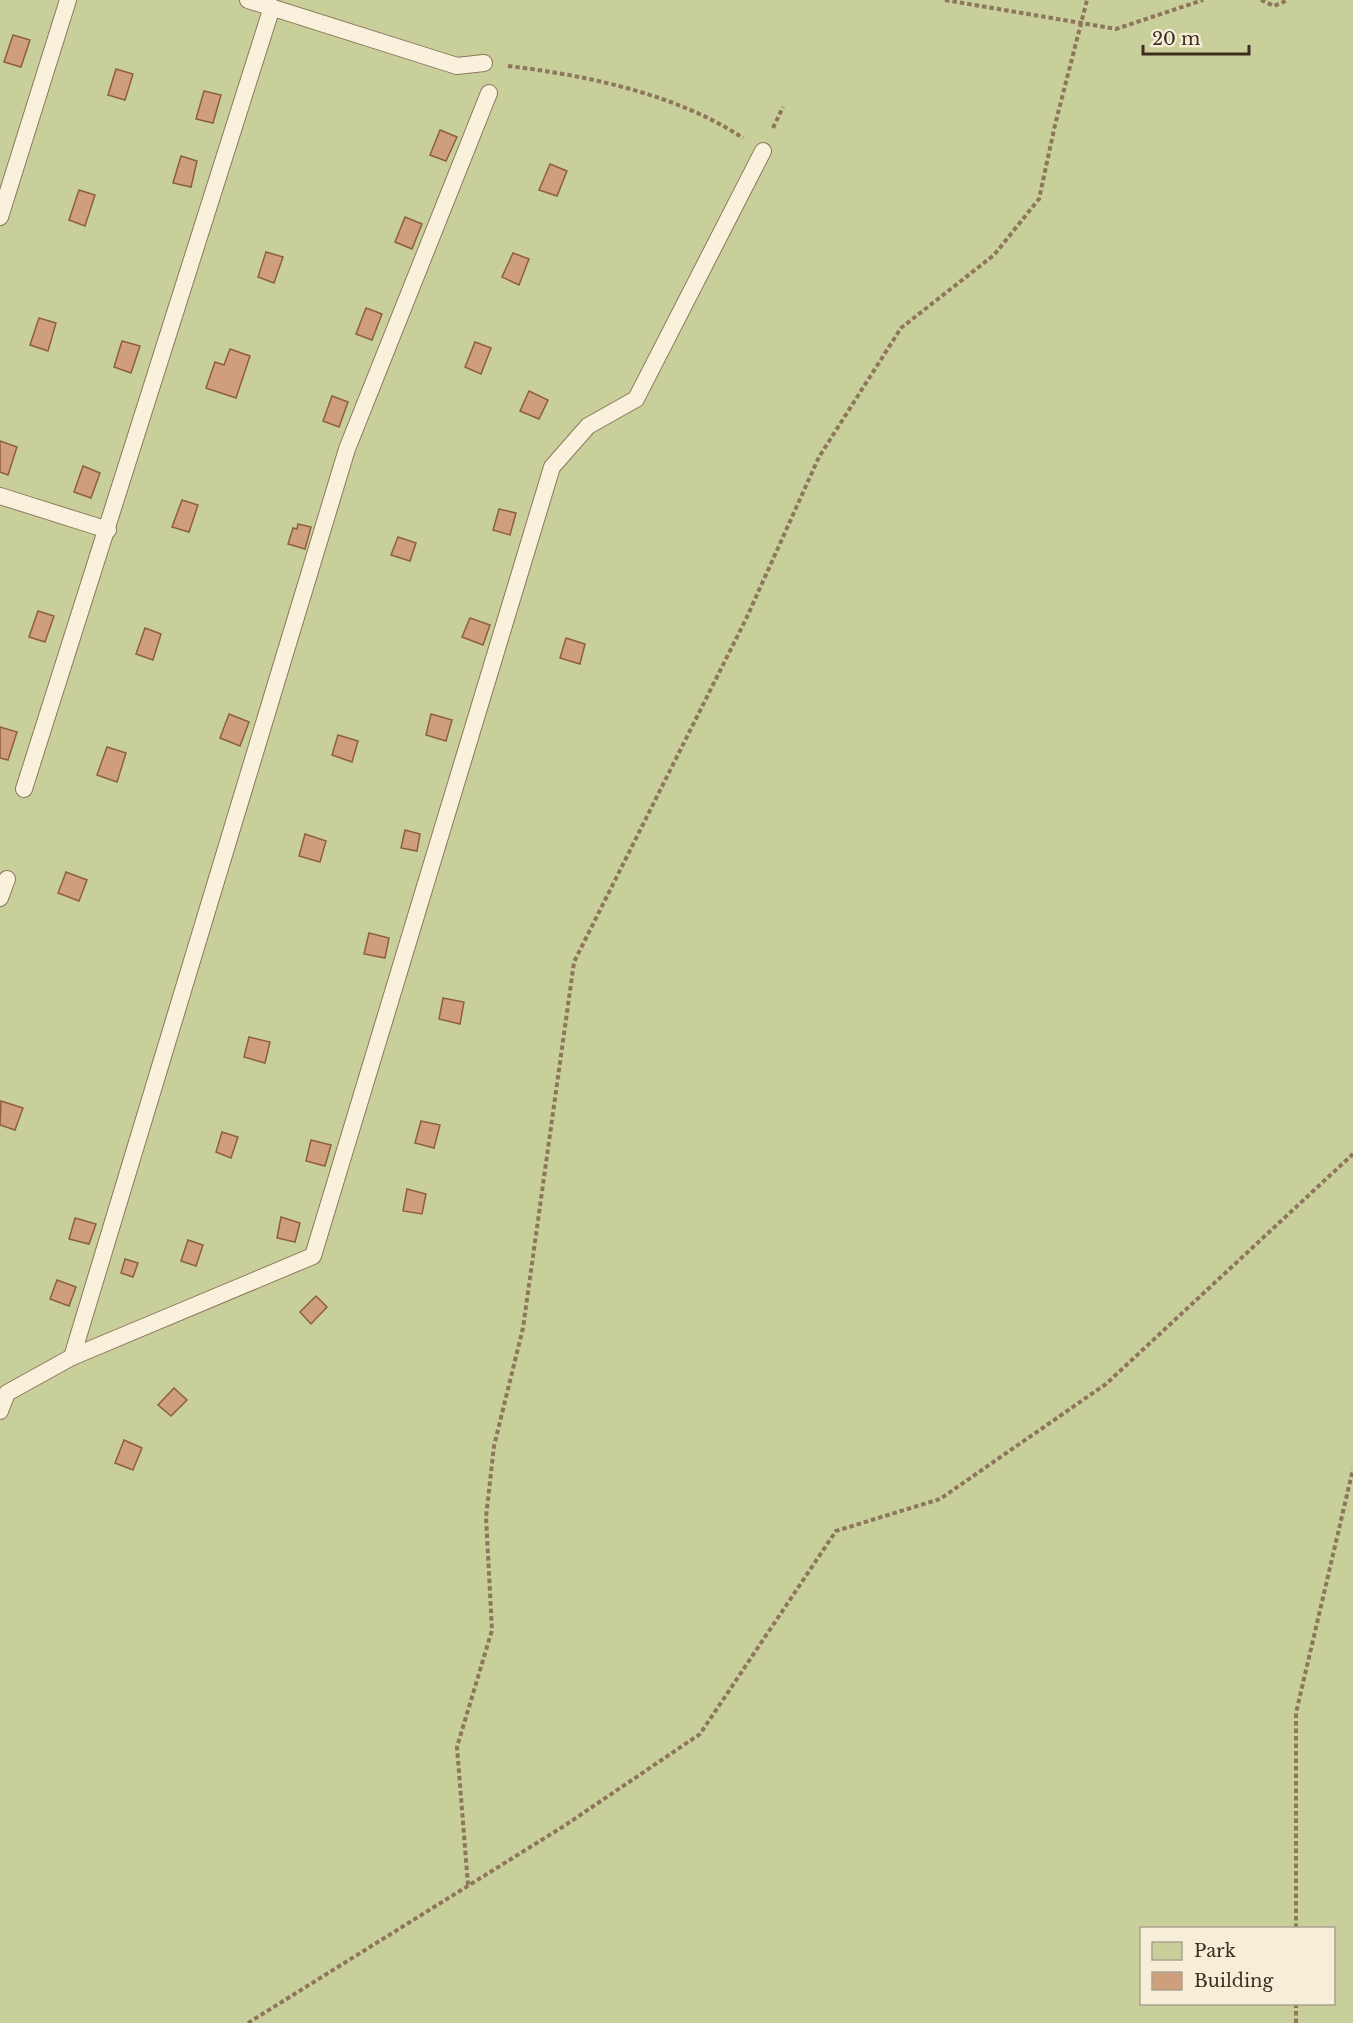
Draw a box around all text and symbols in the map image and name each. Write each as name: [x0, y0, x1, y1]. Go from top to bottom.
scale bar: [1143, 18, 1250, 56]
text: 20 m: [1152, 28, 1200, 50]
legend: [1140, 1927, 1335, 2005]
text: Park: [1194, 1940, 1236, 1962]
text: Building: [1194, 1970, 1273, 1992]

